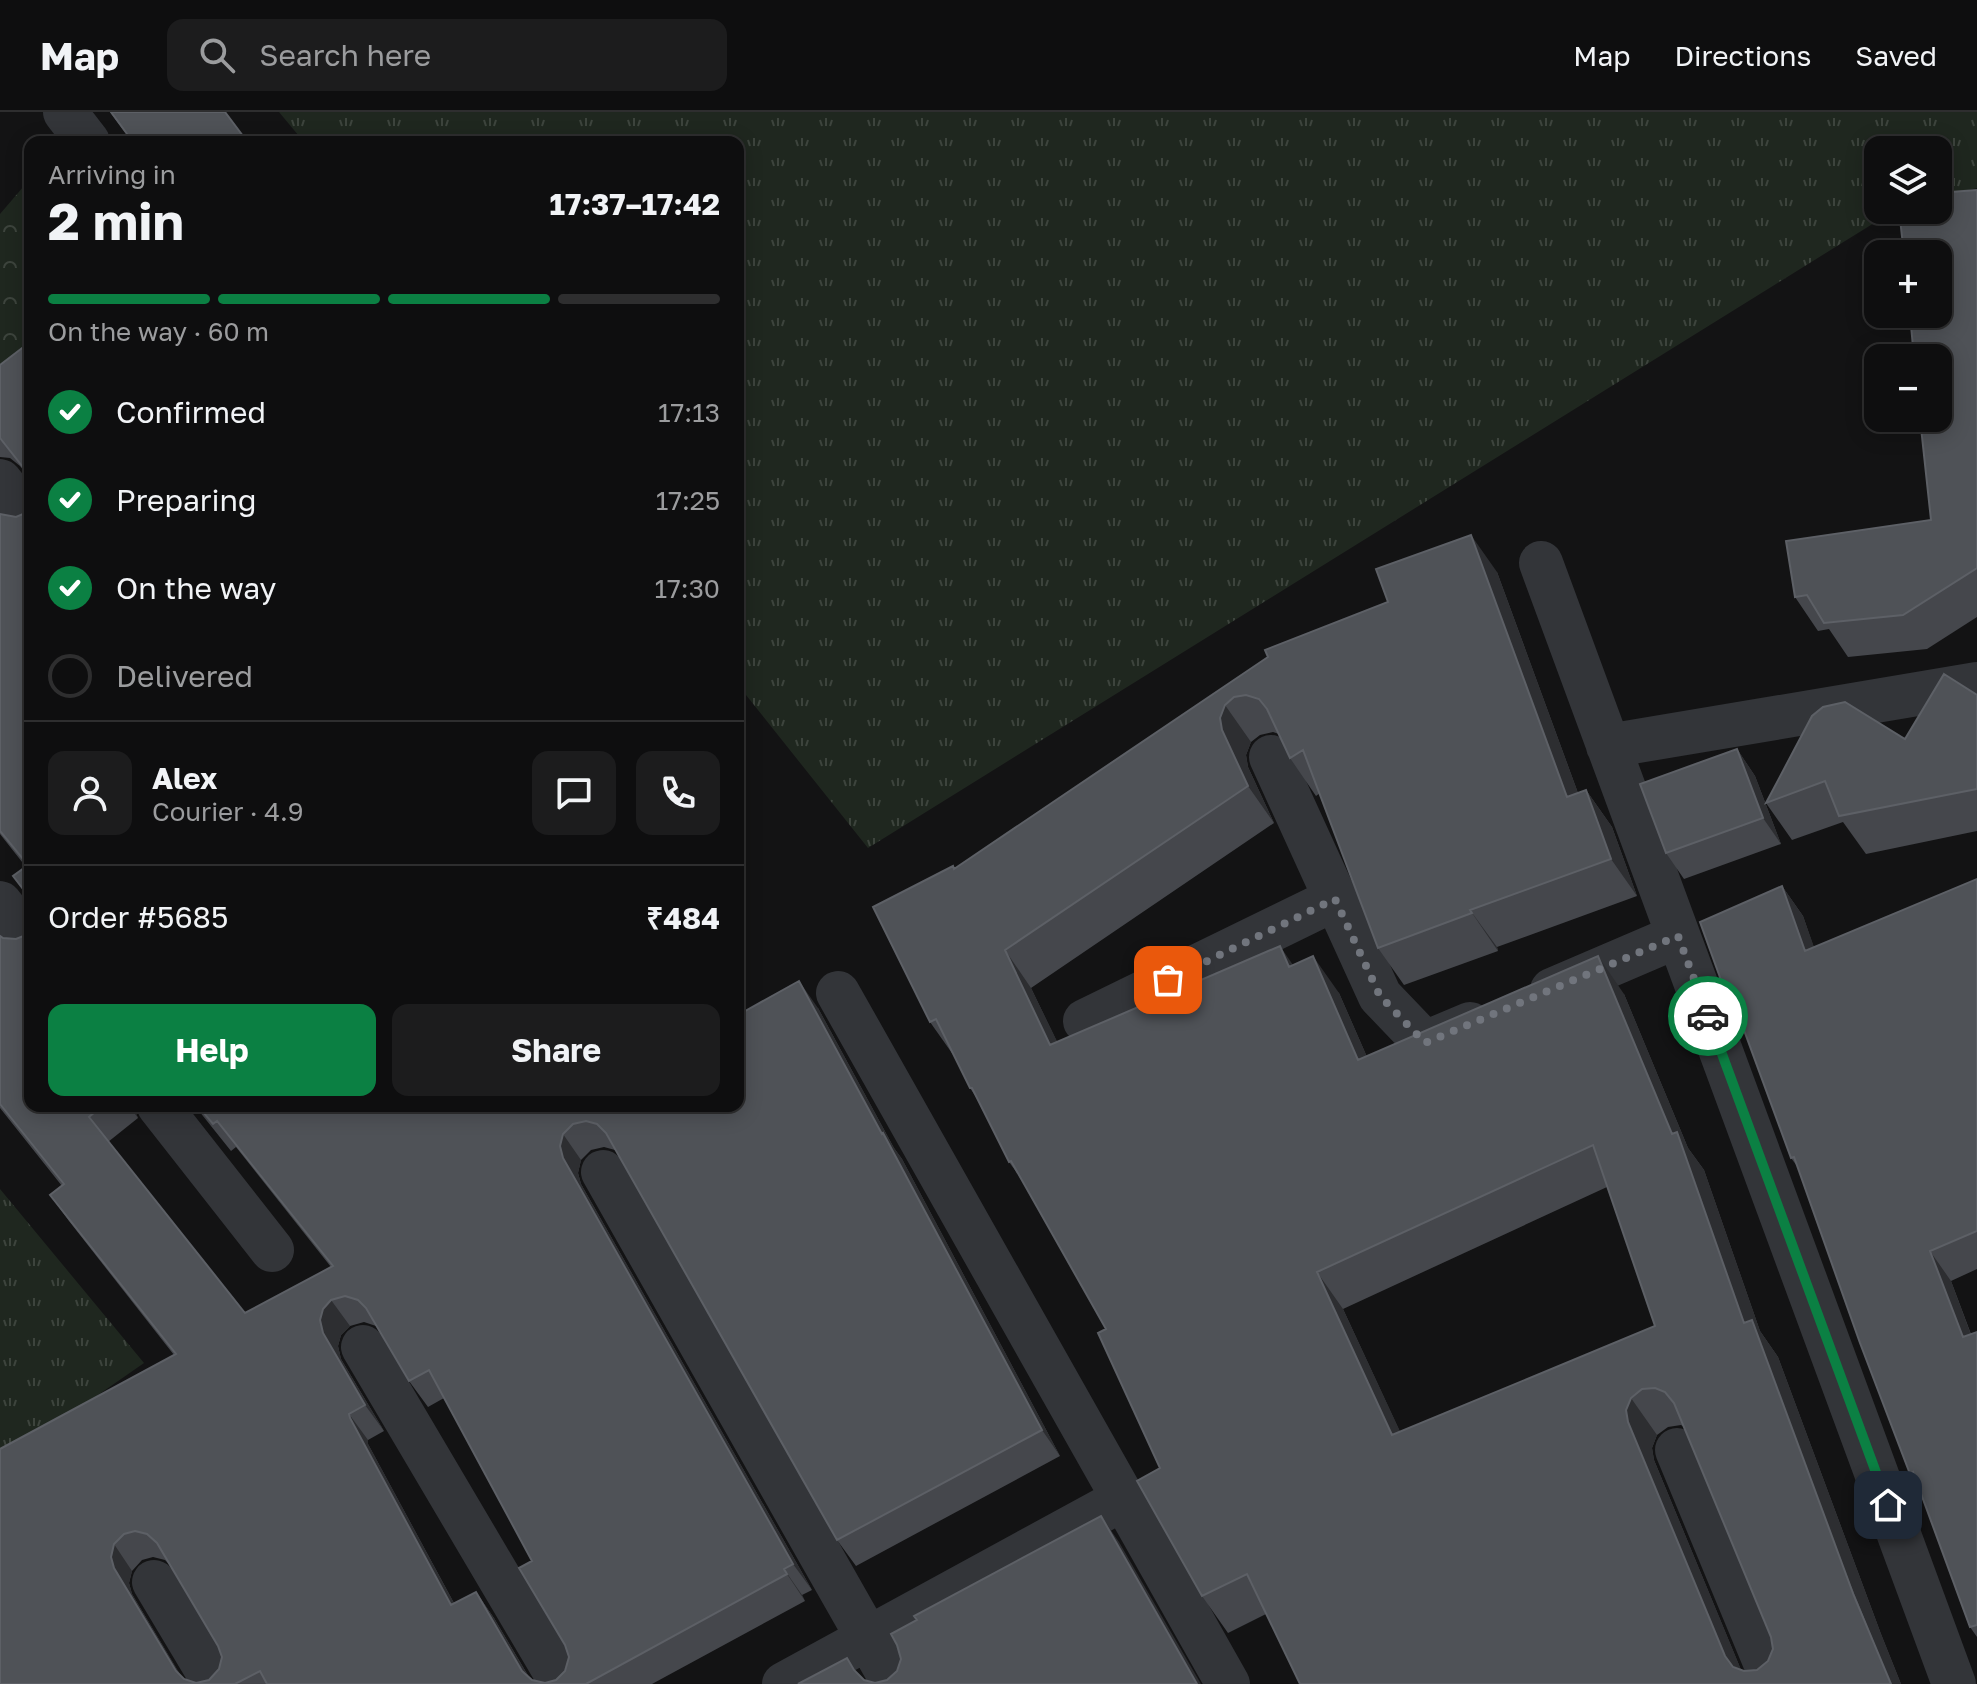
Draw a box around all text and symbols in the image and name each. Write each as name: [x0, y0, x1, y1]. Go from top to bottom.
search box: [167, 19, 727, 91]
text: Map: [40, 33, 119, 78]
icon: search: [195, 33, 239, 77]
text: Search here: [259, 37, 431, 73]
text: Map: [1573, 39, 1630, 72]
text: Directions: [1674, 39, 1811, 72]
text: Saved: [1855, 39, 1937, 72]
map controls: [1864, 136, 1952, 432]
button: layers: [1864, 136, 1952, 224]
text: Arriving in: [48, 159, 176, 190]
text: 17:37–17:42: [550, 186, 720, 222]
text: 2 min: [48, 189, 184, 251]
button: +: [1864, 240, 1952, 328]
text: On the way · 60 m: [48, 316, 269, 347]
button: −: [1864, 344, 1952, 432]
icon: check: [48, 390, 92, 434]
text: Confirmed: [116, 394, 266, 430]
text: 17:13: [658, 397, 720, 428]
icon: check: [48, 478, 92, 522]
text: Preparing: [116, 482, 257, 518]
text: 17:25: [656, 485, 720, 516]
icon: check: [48, 566, 92, 610]
text: On the way: [116, 570, 276, 606]
text: 17:30: [654, 573, 720, 604]
text: Delivered: [116, 658, 253, 694]
button: person: [48, 751, 132, 835]
button: chat: [532, 751, 616, 835]
button: phone: [636, 751, 720, 835]
text: Alex: [152, 760, 217, 796]
text: Courier · 4.9: [152, 796, 304, 827]
text: Order #5685: [48, 899, 228, 935]
text: ₹484: [646, 900, 720, 936]
pin: [1134, 946, 1202, 1014]
icon: bag: [1146, 958, 1190, 1002]
courier: [1668, 976, 1748, 1056]
icon: car: [1686, 994, 1730, 1038]
button: Help: [48, 1004, 376, 1096]
button: Share: [392, 1004, 720, 1096]
pin: [1854, 1471, 1922, 1539]
icon: home: [1866, 1483, 1910, 1527]

